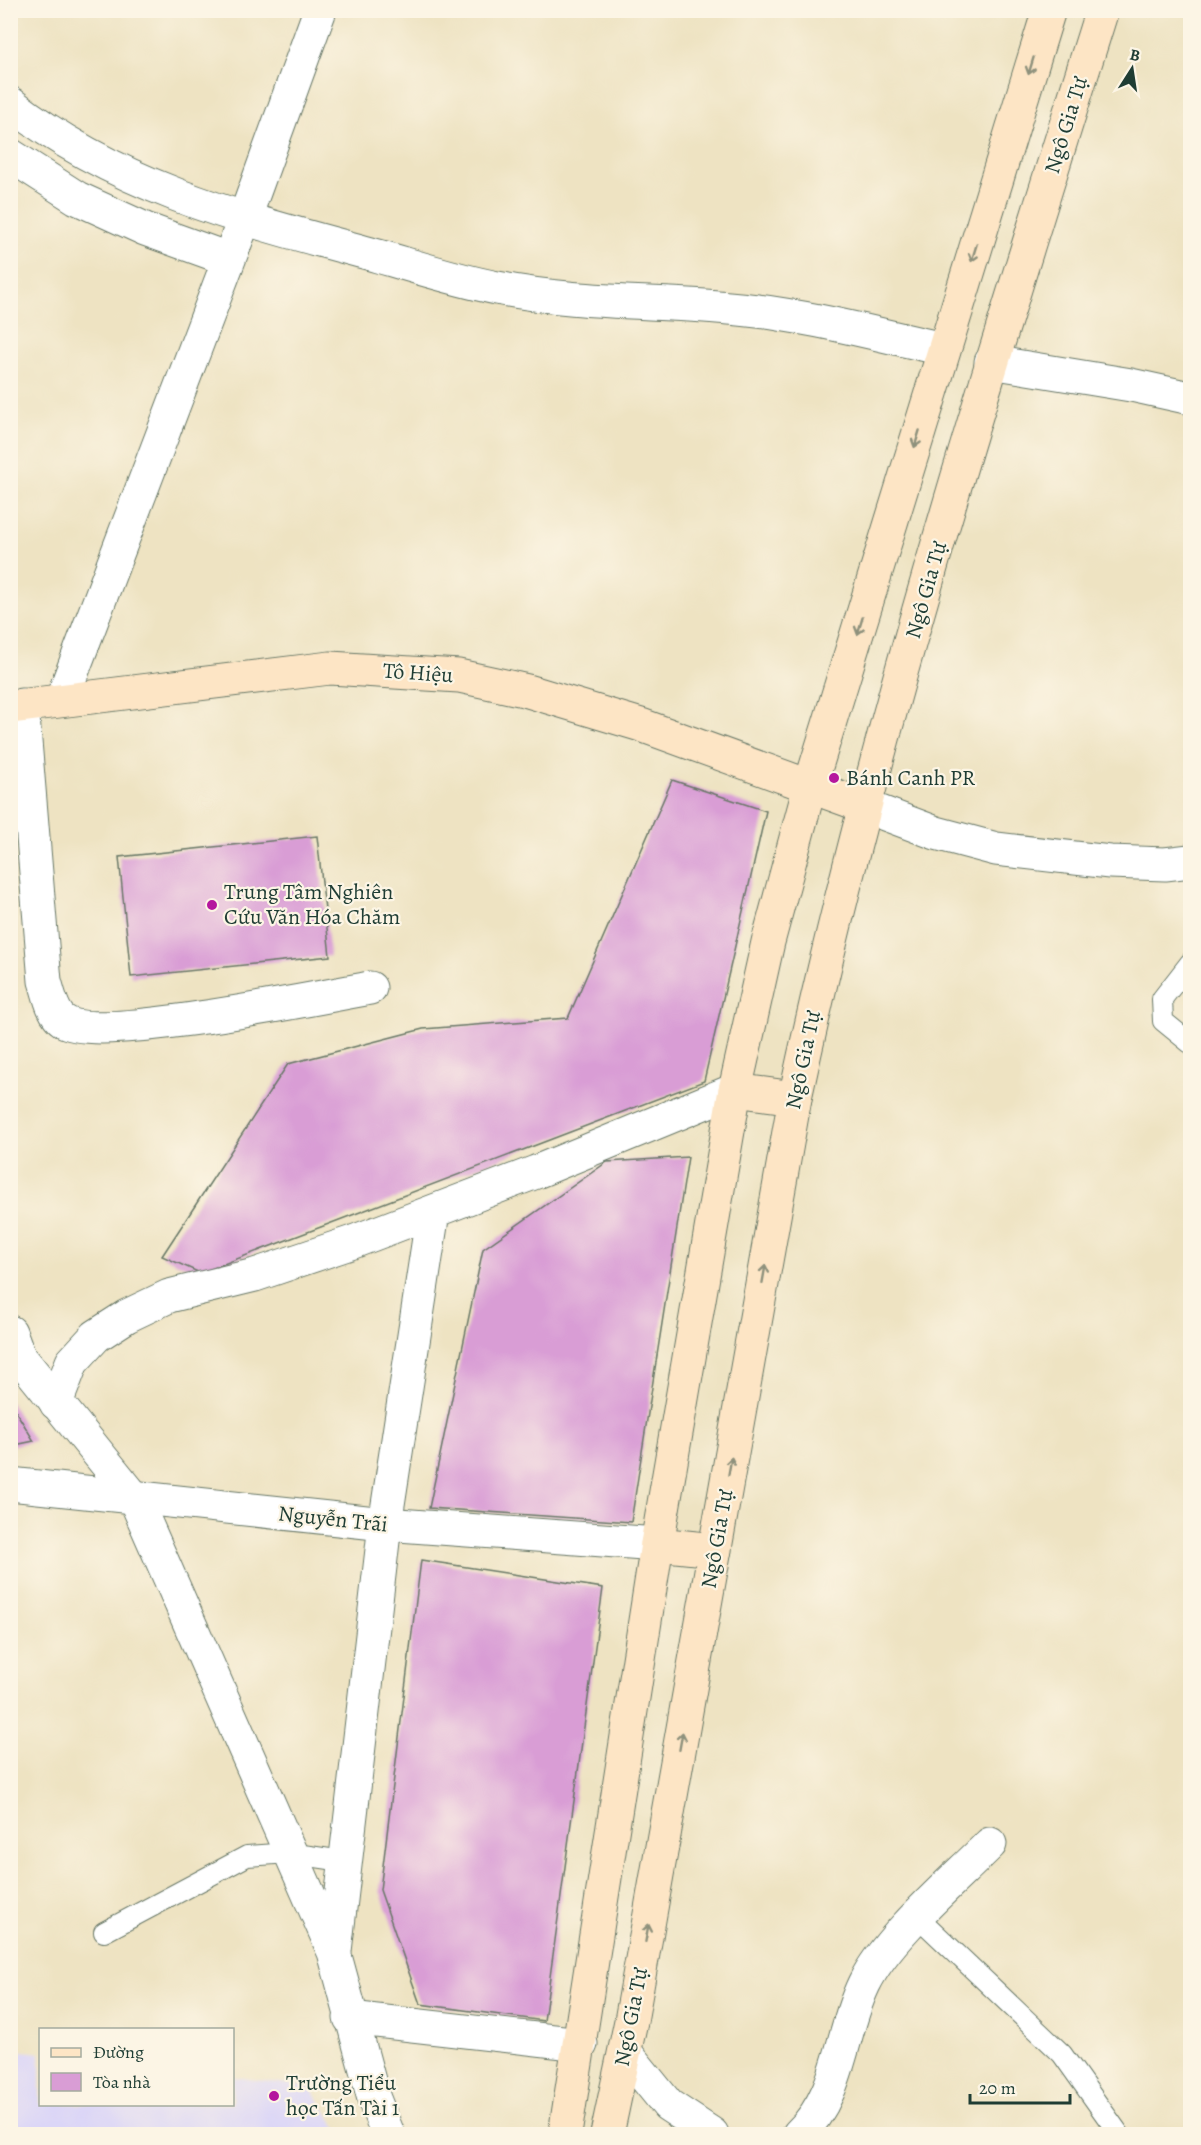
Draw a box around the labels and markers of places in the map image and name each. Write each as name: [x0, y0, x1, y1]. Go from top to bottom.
place label: Bánh Canh PR: [846, 763, 976, 793]
marker: Bánh Canh PR: [827, 771, 841, 785]
place label: Trung Tâm Nghiên Cứu Văn Hóa Chăm: [224, 877, 400, 932]
marker: Trung Tâm Nghiên Cứu Văn Hóa Chăm: [205, 898, 219, 912]
place label: Trường Tiểu học Tấn Tài 1: [286, 2068, 399, 2123]
marker: Trường Tiểu học Tấn Tài 1: [267, 2089, 281, 2103]

